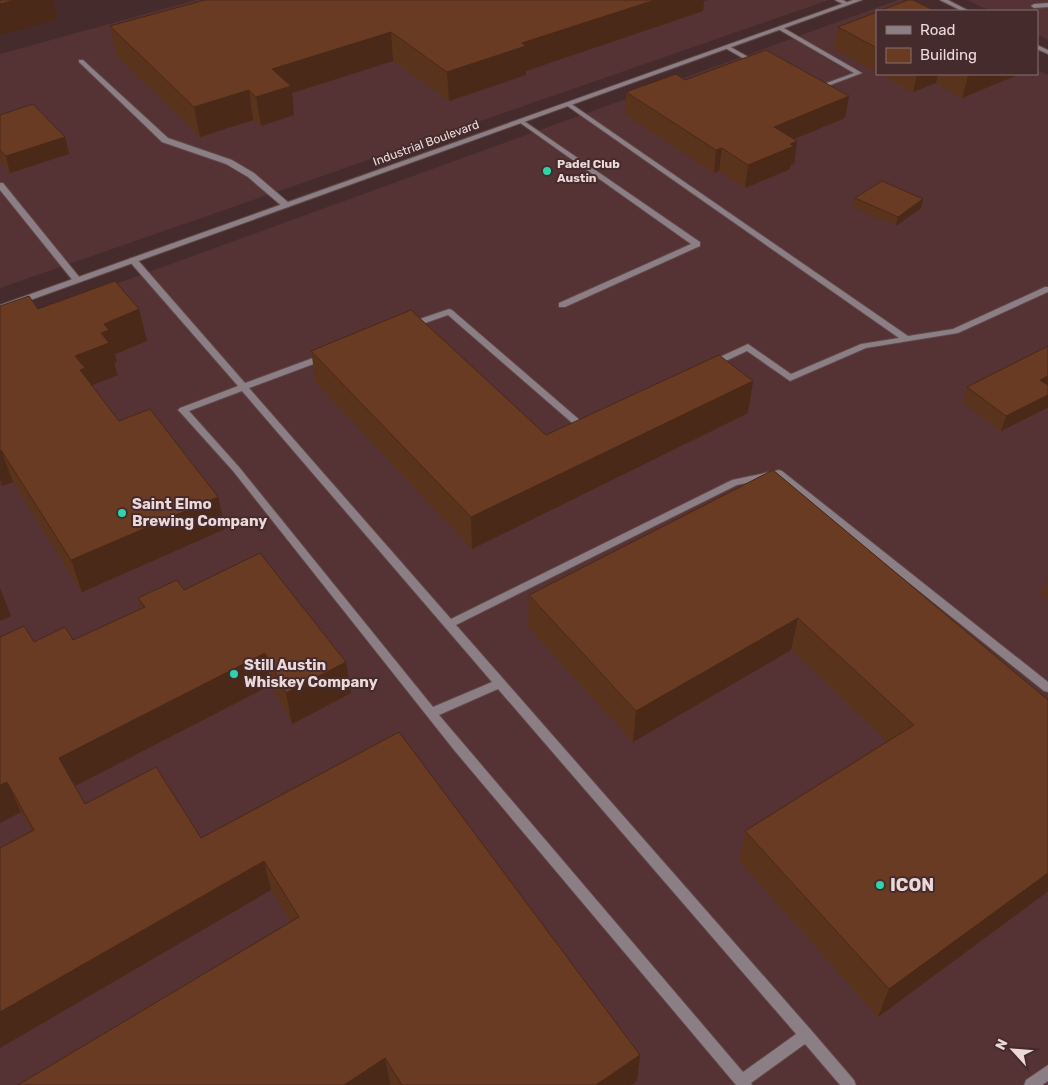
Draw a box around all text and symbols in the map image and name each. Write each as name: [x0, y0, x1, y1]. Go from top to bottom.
legend: [876, 10, 1038, 75]
text: Road: [920, 21, 956, 39]
text: Building: [920, 46, 977, 64]
street label: Industrial Boulevard: [371, 117, 481, 169]
place label: Padel Club Austin: [557, 157, 620, 185]
marker: Padel Club Austin: [541, 165, 553, 177]
place label: Saint Elmo Brewing Company: [132, 495, 267, 530]
marker: Saint Elmo Brewing Company: [116, 507, 128, 519]
place label: Still Austin Whiskey Company: [244, 656, 378, 691]
marker: Still Austin Whiskey Company: [228, 668, 240, 680]
place label: ICON: [890, 874, 934, 896]
marker: ICON: [874, 879, 886, 891]
north arrow: [988, 1025, 1038, 1075]
text: N: [992, 1036, 1012, 1053]

